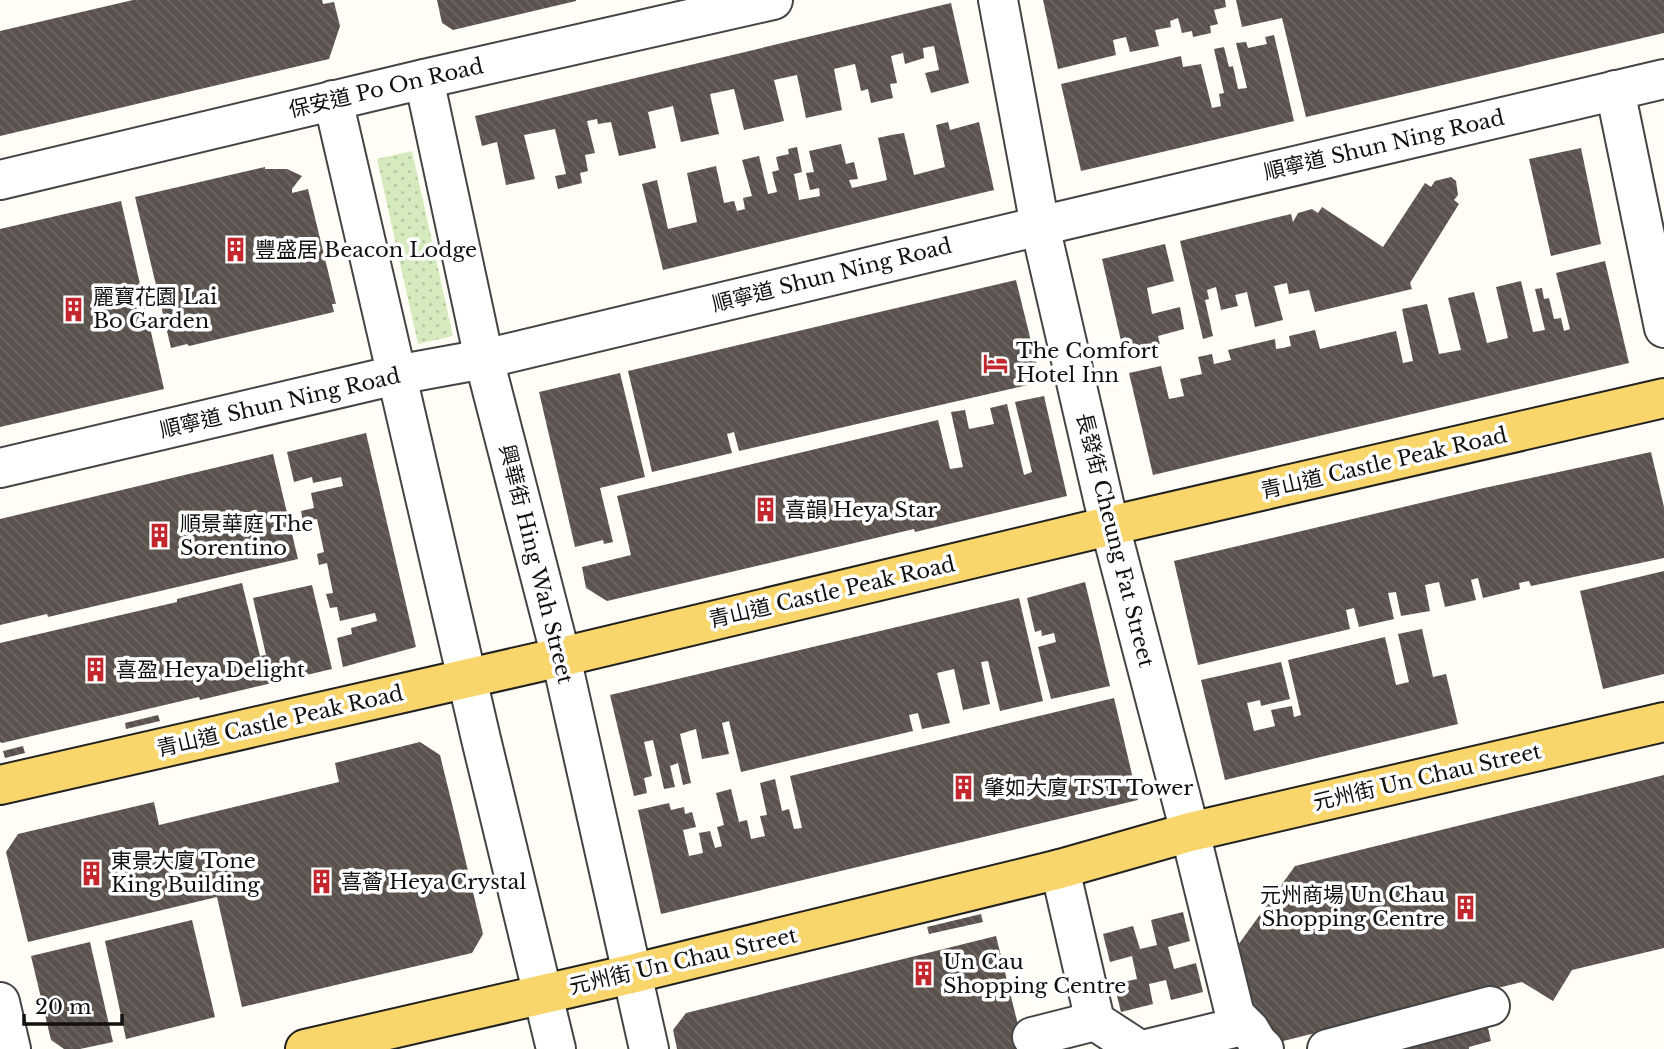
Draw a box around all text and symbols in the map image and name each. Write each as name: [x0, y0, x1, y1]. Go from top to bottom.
street label: 保安道 Po On Road: [286, 53, 486, 123]
street label: 順寧道 Shun Ning Road: [1261, 105, 1507, 185]
street label: 順寧道 Shun Ning Road: [709, 233, 955, 317]
building icon: 豐盛居 Beacon Lodge: [221, 236, 249, 264]
place label: 豐盛居 Beacon Lodge: [255, 237, 477, 263]
place label: 麗寶花園 Lai Bo Garden: [93, 284, 217, 334]
building icon: 麗寶花園 Lai Bo Garden: [59, 295, 87, 323]
place label: The Comfort Hotel Inn: [1016, 338, 1159, 388]
hotel icon: The Comfort Hotel Inn: [982, 349, 1010, 377]
street label: 順寧道 Shun Ning Road: [157, 363, 403, 443]
street label: 長發街 Cheung Fat Street: [1071, 410, 1159, 670]
street label: 青山道 Castle Peak Road: [1258, 422, 1510, 504]
street label: 興華街 Hing Wah Street: [494, 442, 578, 686]
building icon: 喜韻 Heya Star: [751, 496, 779, 524]
place label: 喜韻 Heya Star: [785, 497, 937, 523]
place label: 順景華庭 The Sorentino: [180, 511, 313, 561]
building icon: 順景華庭 The Sorentino: [146, 522, 174, 550]
street label: 青山道 Castle Peak Road: [706, 551, 958, 633]
building icon: 喜盈 Heya Delight: [82, 656, 110, 684]
place label: 喜盈 Heya Delight: [116, 657, 305, 683]
street label: 青山道 Castle Peak Road: [154, 680, 406, 762]
street label: 元州街 Un Chau Street: [1311, 738, 1544, 816]
building icon: 肇如大廈 TST Tower: [950, 774, 978, 802]
place label: 肇如大廈 TST Tower: [984, 775, 1193, 801]
place label: 東景大廈 Tone King Building: [111, 848, 260, 898]
building icon: 東景大廈 Tone King Building: [77, 859, 105, 887]
building icon: 喜薈 Heya Crystal: [307, 868, 335, 896]
place label: 喜薈 Heya Crystal: [341, 869, 526, 895]
place label: 元州商場 Un Chau Shopping Centre: [1260, 882, 1445, 932]
building icon: 元州商場 Un Chau Shopping Centre: [1451, 893, 1479, 921]
street label: 元州街 Un Chau Street: [567, 922, 800, 1000]
place label: Un Cau Shopping Centre: [943, 949, 1126, 999]
building icon: Un Cau Shopping Centre: [909, 960, 937, 988]
scale bar: [24, 982, 122, 1026]
text: 20 m: [35, 994, 92, 1020]

